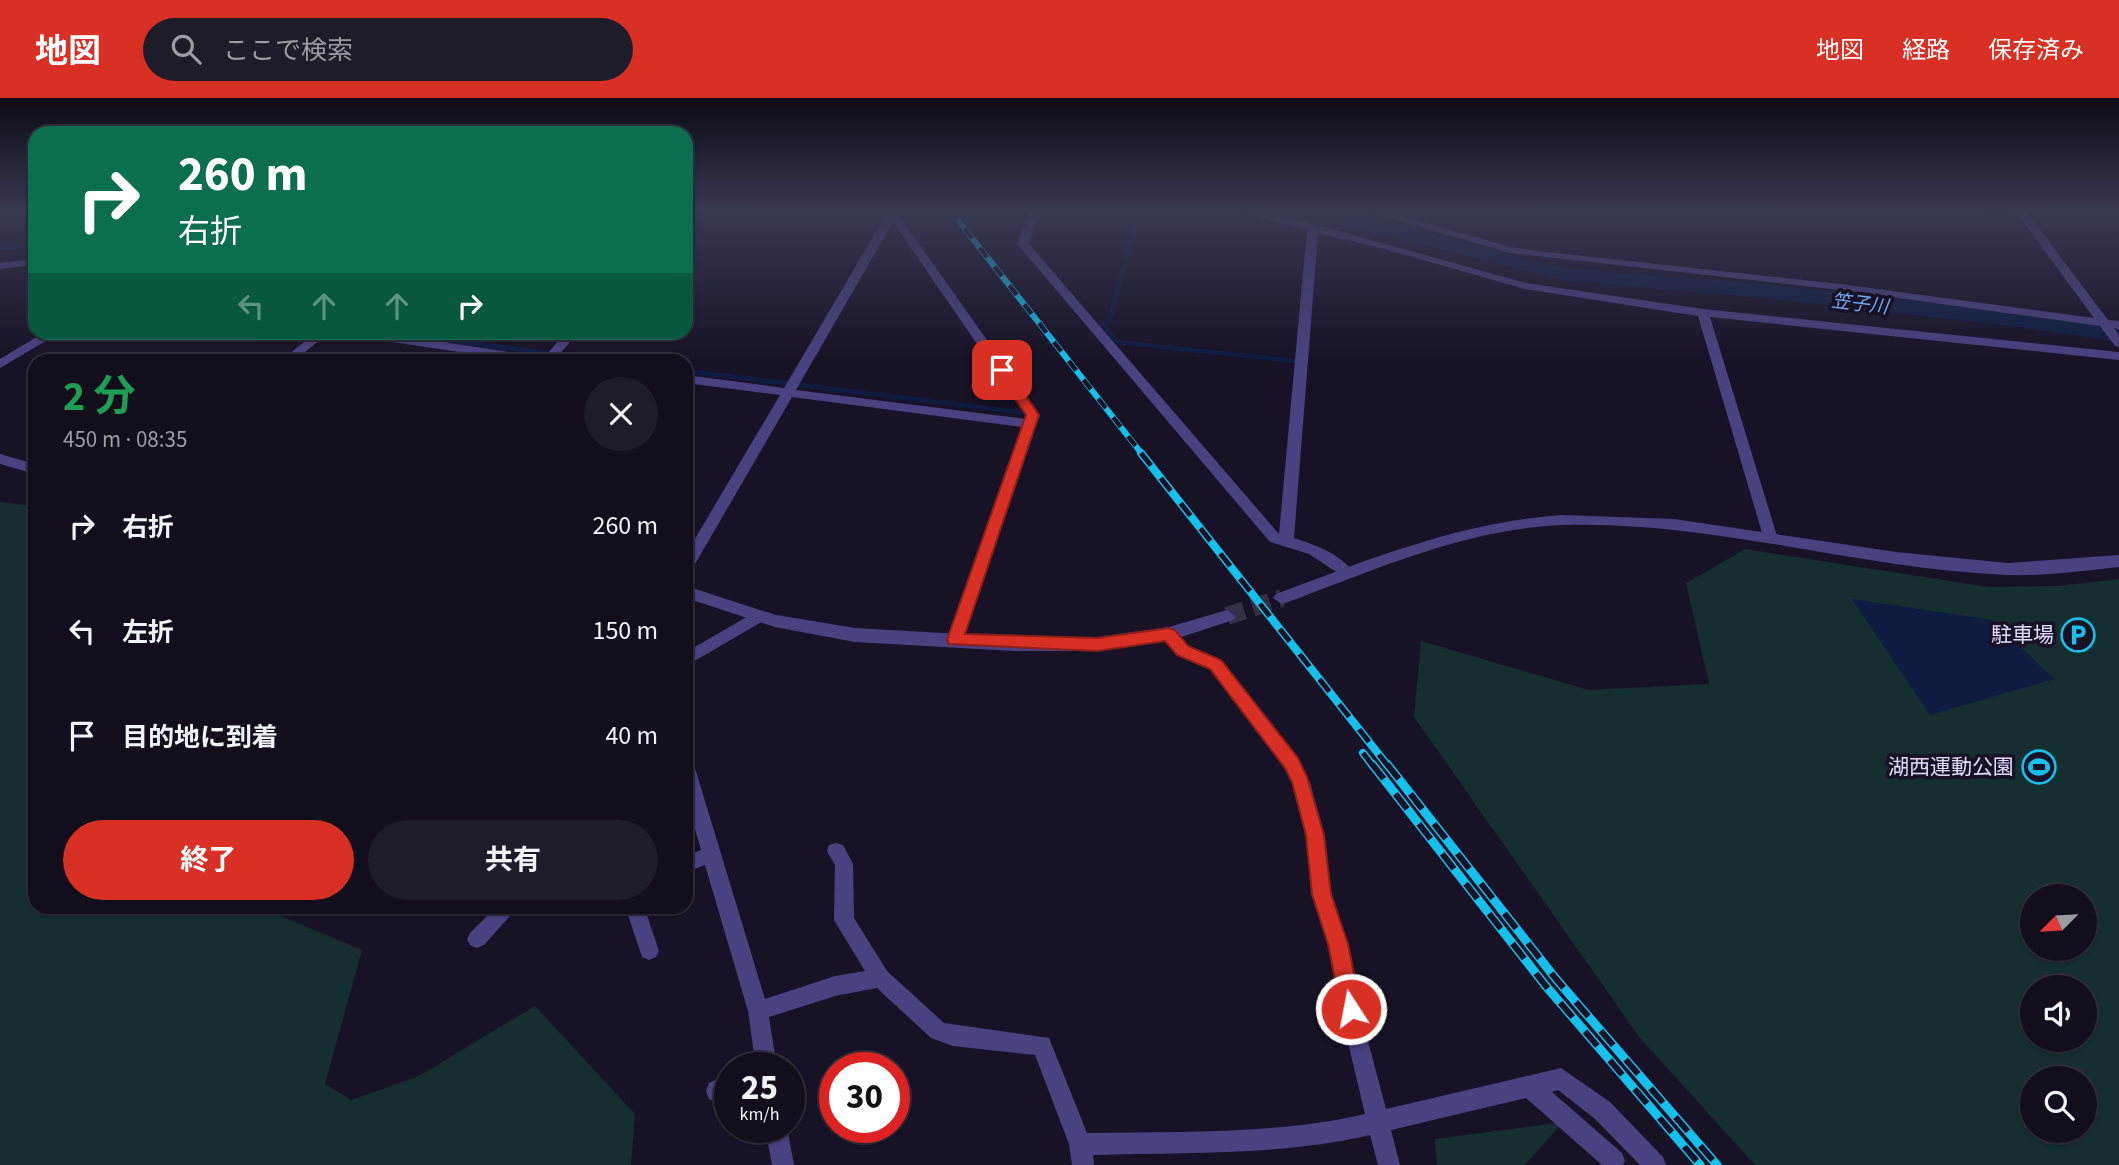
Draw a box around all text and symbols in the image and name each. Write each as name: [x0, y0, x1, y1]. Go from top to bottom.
search box: [143, 18, 633, 81]
text: 地図: [35, 28, 101, 75]
icon: search: [167, 30, 205, 68]
text: ここで検索: [223, 32, 353, 69]
text: 地図: [1816, 33, 1864, 68]
text: 経路: [1902, 33, 1950, 68]
text: 保存済み: [1988, 33, 2084, 68]
text: 260 m: [178, 140, 307, 210]
icon: right: [63, 154, 154, 245]
text: 右折: [178, 209, 242, 255]
icon: left: [232, 287, 270, 325]
icon: ahead: [305, 287, 343, 325]
icon: ahead: [378, 287, 416, 325]
icon: right: [451, 287, 489, 325]
water label: 笠子川: [1830, 288, 1892, 322]
pin: [972, 340, 1032, 400]
icon: arrive: [983, 351, 1021, 389]
text: 2 分: [63, 367, 136, 427]
button: close: [584, 377, 658, 451]
text: 450 m · 08:35: [63, 423, 187, 456]
icon: right: [63, 507, 101, 545]
text: 260 m: [592, 507, 658, 544]
text: 右折: [122, 509, 174, 546]
icon: left: [63, 612, 101, 650]
text: 150 m: [592, 612, 658, 649]
text: 左折: [122, 614, 174, 651]
parking icon: 駐車場: [2059, 616, 2097, 654]
place label: 駐車場: [1991, 620, 2054, 650]
icon: arrive: [63, 717, 101, 755]
text: 40 m: [605, 717, 658, 754]
text: 目的地に到着: [122, 719, 278, 756]
sports icon: 湖西運動公園: [2020, 748, 2058, 786]
place label: 湖西運動公園: [1888, 752, 2014, 782]
button: 終了: [63, 820, 354, 900]
button: 共有: [368, 820, 658, 900]
north arrow: [2020, 884, 2096, 961]
map controls: [2020, 884, 2097, 1143]
position arrow: [1314, 972, 1388, 1046]
button: sound: [2020, 975, 2097, 1052]
speed limit sign: 30: [819, 1052, 910, 1143]
text: 25: [741, 1063, 778, 1113]
button: search: [2020, 1066, 2097, 1143]
text: km/h: [740, 1102, 779, 1127]

